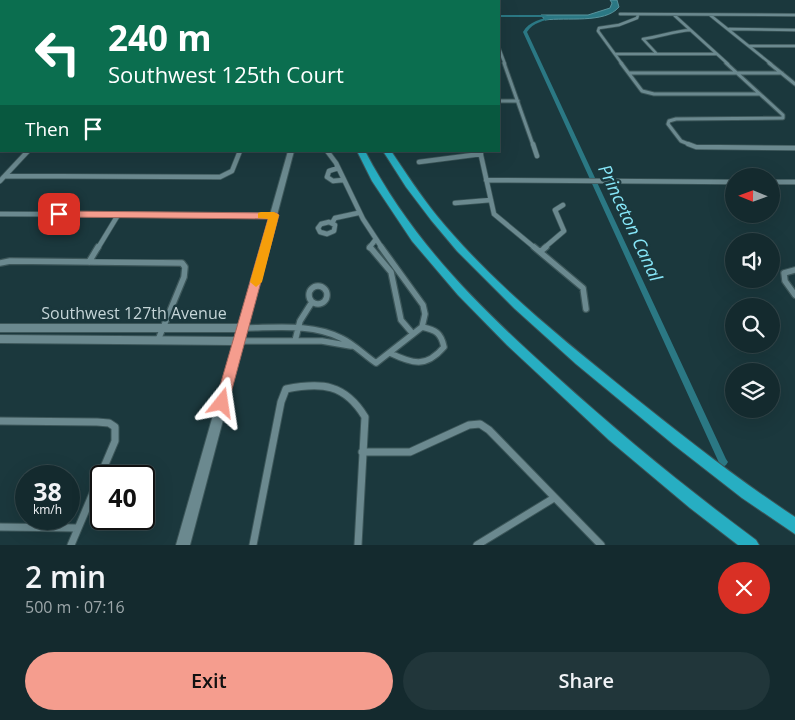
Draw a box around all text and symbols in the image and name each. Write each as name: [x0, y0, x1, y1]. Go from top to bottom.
text: 240 m: [108, 14, 212, 61]
icon: left: [25, 20, 90, 85]
text: Southwest 125th Court: [108, 59, 344, 89]
icon: arrive: [79, 115, 107, 143]
text: Then: [25, 116, 69, 142]
water label: Princeton Canal: [593, 160, 669, 285]
north arrow: [725, 168, 780, 222]
map controls: [725, 168, 780, 418]
pin: [38, 193, 80, 235]
icon: arrive: [45, 200, 73, 228]
button: sound: [725, 233, 780, 288]
button: search: [725, 298, 780, 353]
street label: Southwest 127th Avenue: [41, 302, 227, 324]
button: layers: [725, 363, 780, 418]
position arrow: [195, 376, 247, 428]
speed limit sign: 40: [90, 465, 155, 530]
text: 38: [33, 474, 62, 508]
text: km/h: [33, 501, 62, 518]
text: 2 min: [25, 556, 106, 597]
button: close: [718, 562, 770, 614]
text: 500 m · 07:16: [25, 596, 125, 618]
button: Exit: [25, 652, 393, 710]
button: Share: [403, 652, 770, 710]

